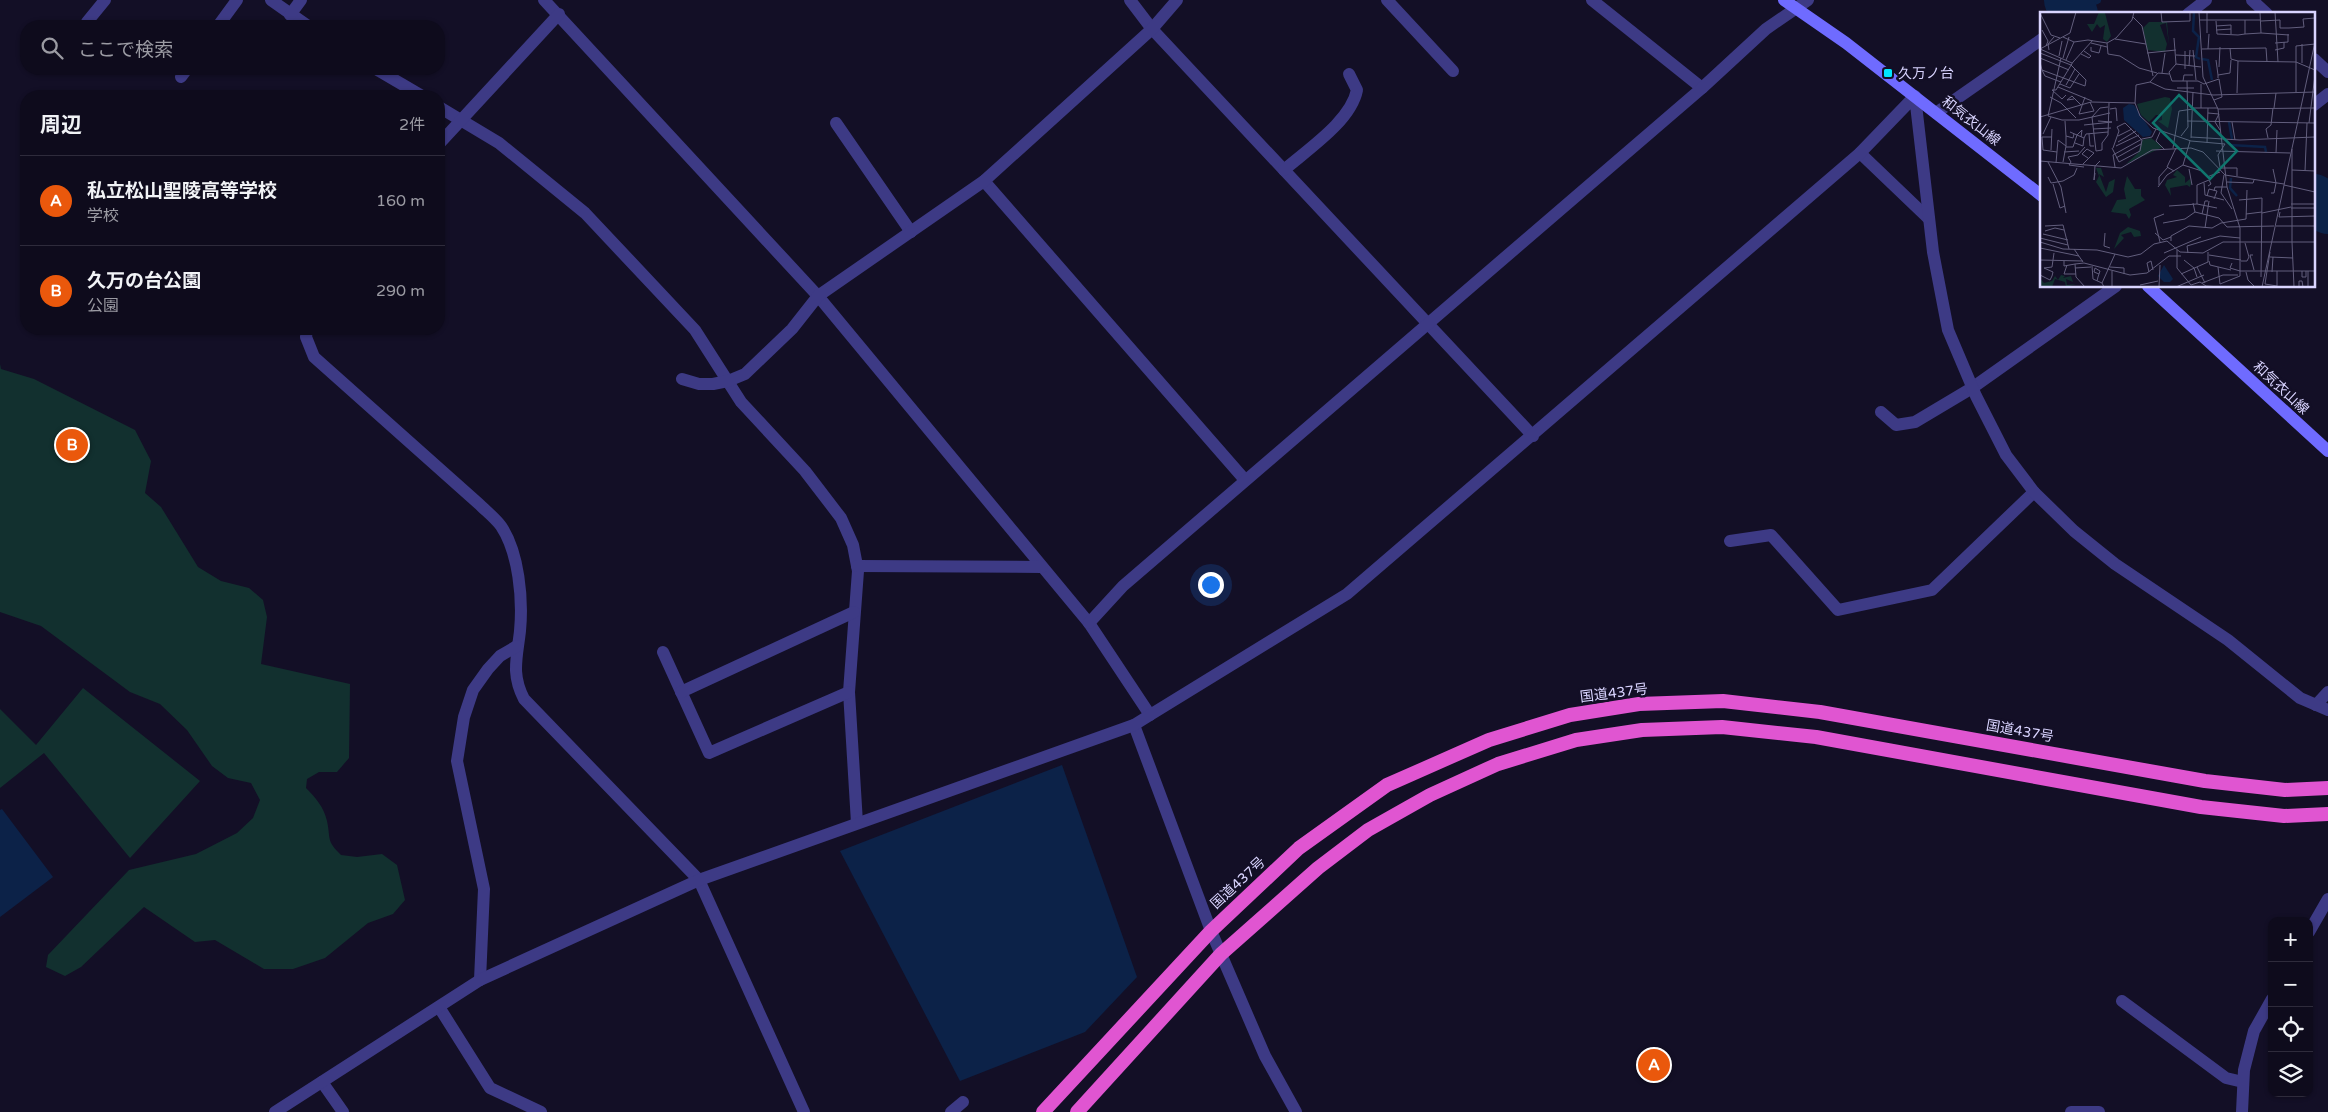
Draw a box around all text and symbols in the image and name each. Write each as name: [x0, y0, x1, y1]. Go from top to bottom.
inset map: [2040, 12, 2316, 288]
search box: [20, 20, 445, 75]
icon: search: [38, 34, 66, 62]
text: ここで検索: [78, 39, 173, 61]
place label: 久万ノ台: [1898, 65, 1954, 82]
marker: 久万ノ台: [1882, 67, 1894, 79]
street label: 和気衣山線: [1938, 93, 2004, 149]
text: 周辺: [40, 113, 82, 138]
text: 2件: [399, 115, 425, 135]
text: 私立松山聖陵高等学校: [87, 180, 277, 202]
text: A: [50, 191, 62, 211]
text: 160 m: [376, 191, 425, 211]
text: 学校: [87, 206, 119, 226]
text: 久万の台公園: [87, 270, 201, 292]
text: B: [50, 281, 62, 301]
text: 290 m: [376, 281, 425, 301]
text: 公園: [87, 296, 119, 316]
street label: 和気衣山線: [2250, 358, 2312, 418]
pin: B: [56, 426, 88, 464]
your location: [1198, 572, 1224, 598]
street label: 国道437号: [1579, 680, 1649, 706]
street label: 国道437号: [1985, 717, 2055, 745]
street label: 国道437号: [1207, 853, 1269, 913]
map controls: [2268, 917, 2313, 1097]
button: +: [2268, 917, 2313, 962]
button: −: [2268, 962, 2313, 1007]
button: locate: [2268, 1007, 2313, 1052]
pin: A: [1638, 1046, 1670, 1084]
button: layers: [2268, 1052, 2313, 1097]

